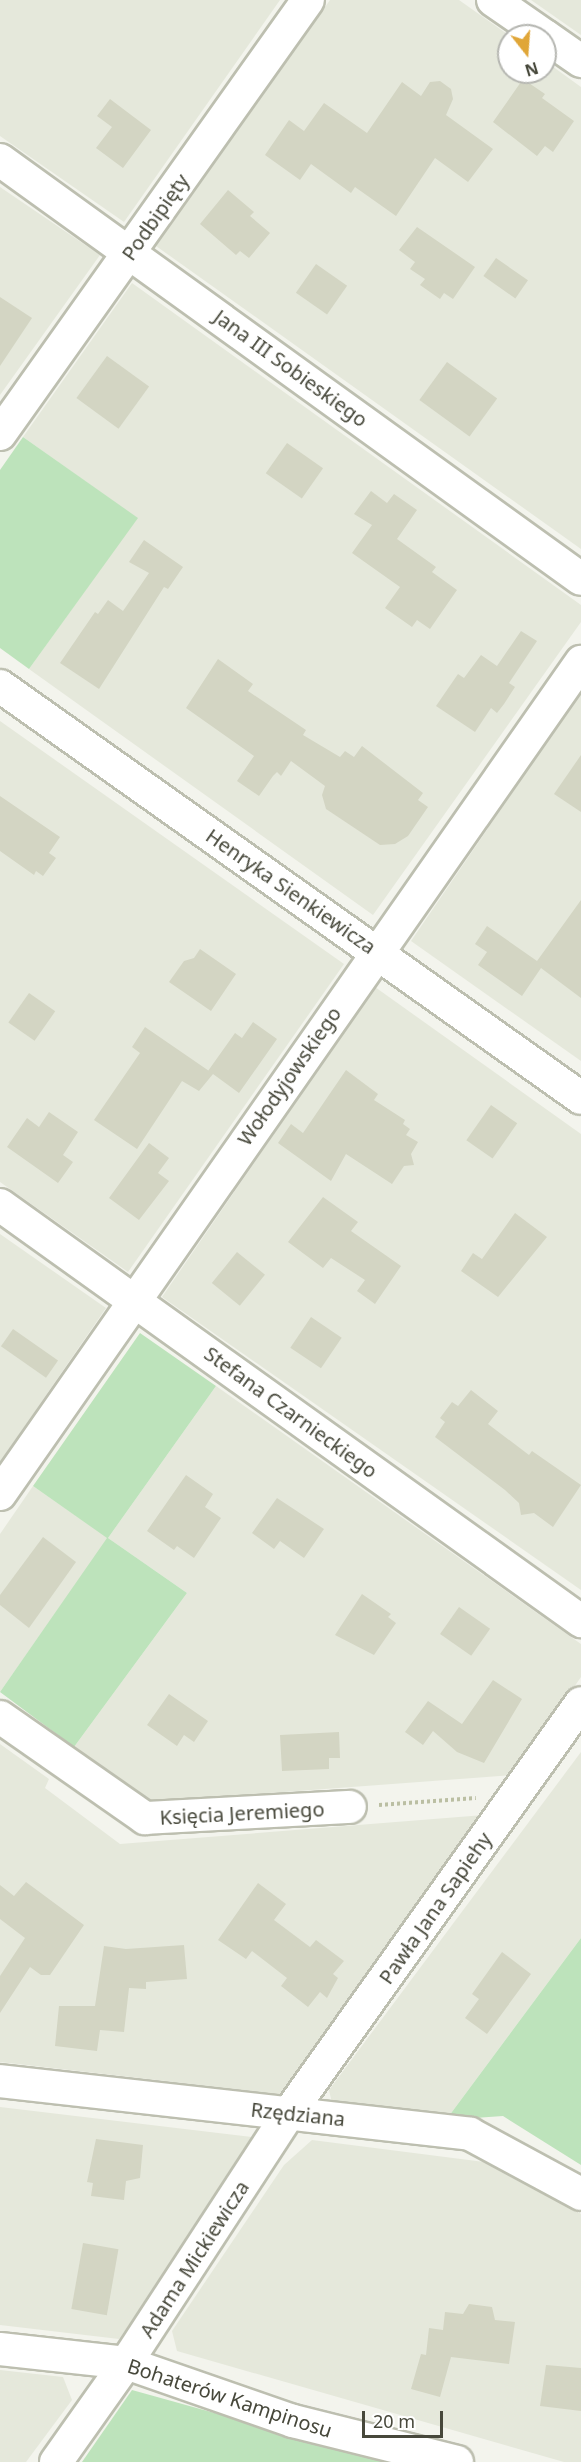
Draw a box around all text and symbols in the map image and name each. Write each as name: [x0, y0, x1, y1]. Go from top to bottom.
north arrow: [497, 24, 557, 84]
text: N: [522, 57, 541, 82]
street label: Podbipięty: [116, 169, 194, 265]
street label: Jana III Sobieskiego: [210, 304, 372, 432]
street label: Henryka Sienkiewicza: [202, 823, 380, 959]
street label: Wołodyjowskiego: [232, 1002, 346, 1150]
street label: Stefana Czarnieckiego: [200, 1341, 382, 1483]
street label: Księcia Jeremiego: [159, 1797, 325, 1829]
street label: Pawła Jana Sapiehy: [374, 1828, 496, 1988]
street label: Rzędziana: [250, 2097, 346, 2131]
street label: Adama Mickiewicza: [134, 2176, 254, 2342]
street label: Bohaterów Kampinosu: [125, 2354, 335, 2442]
scale bar: [365, 2399, 446, 2437]
text: 20 m: [373, 2409, 415, 2433]

